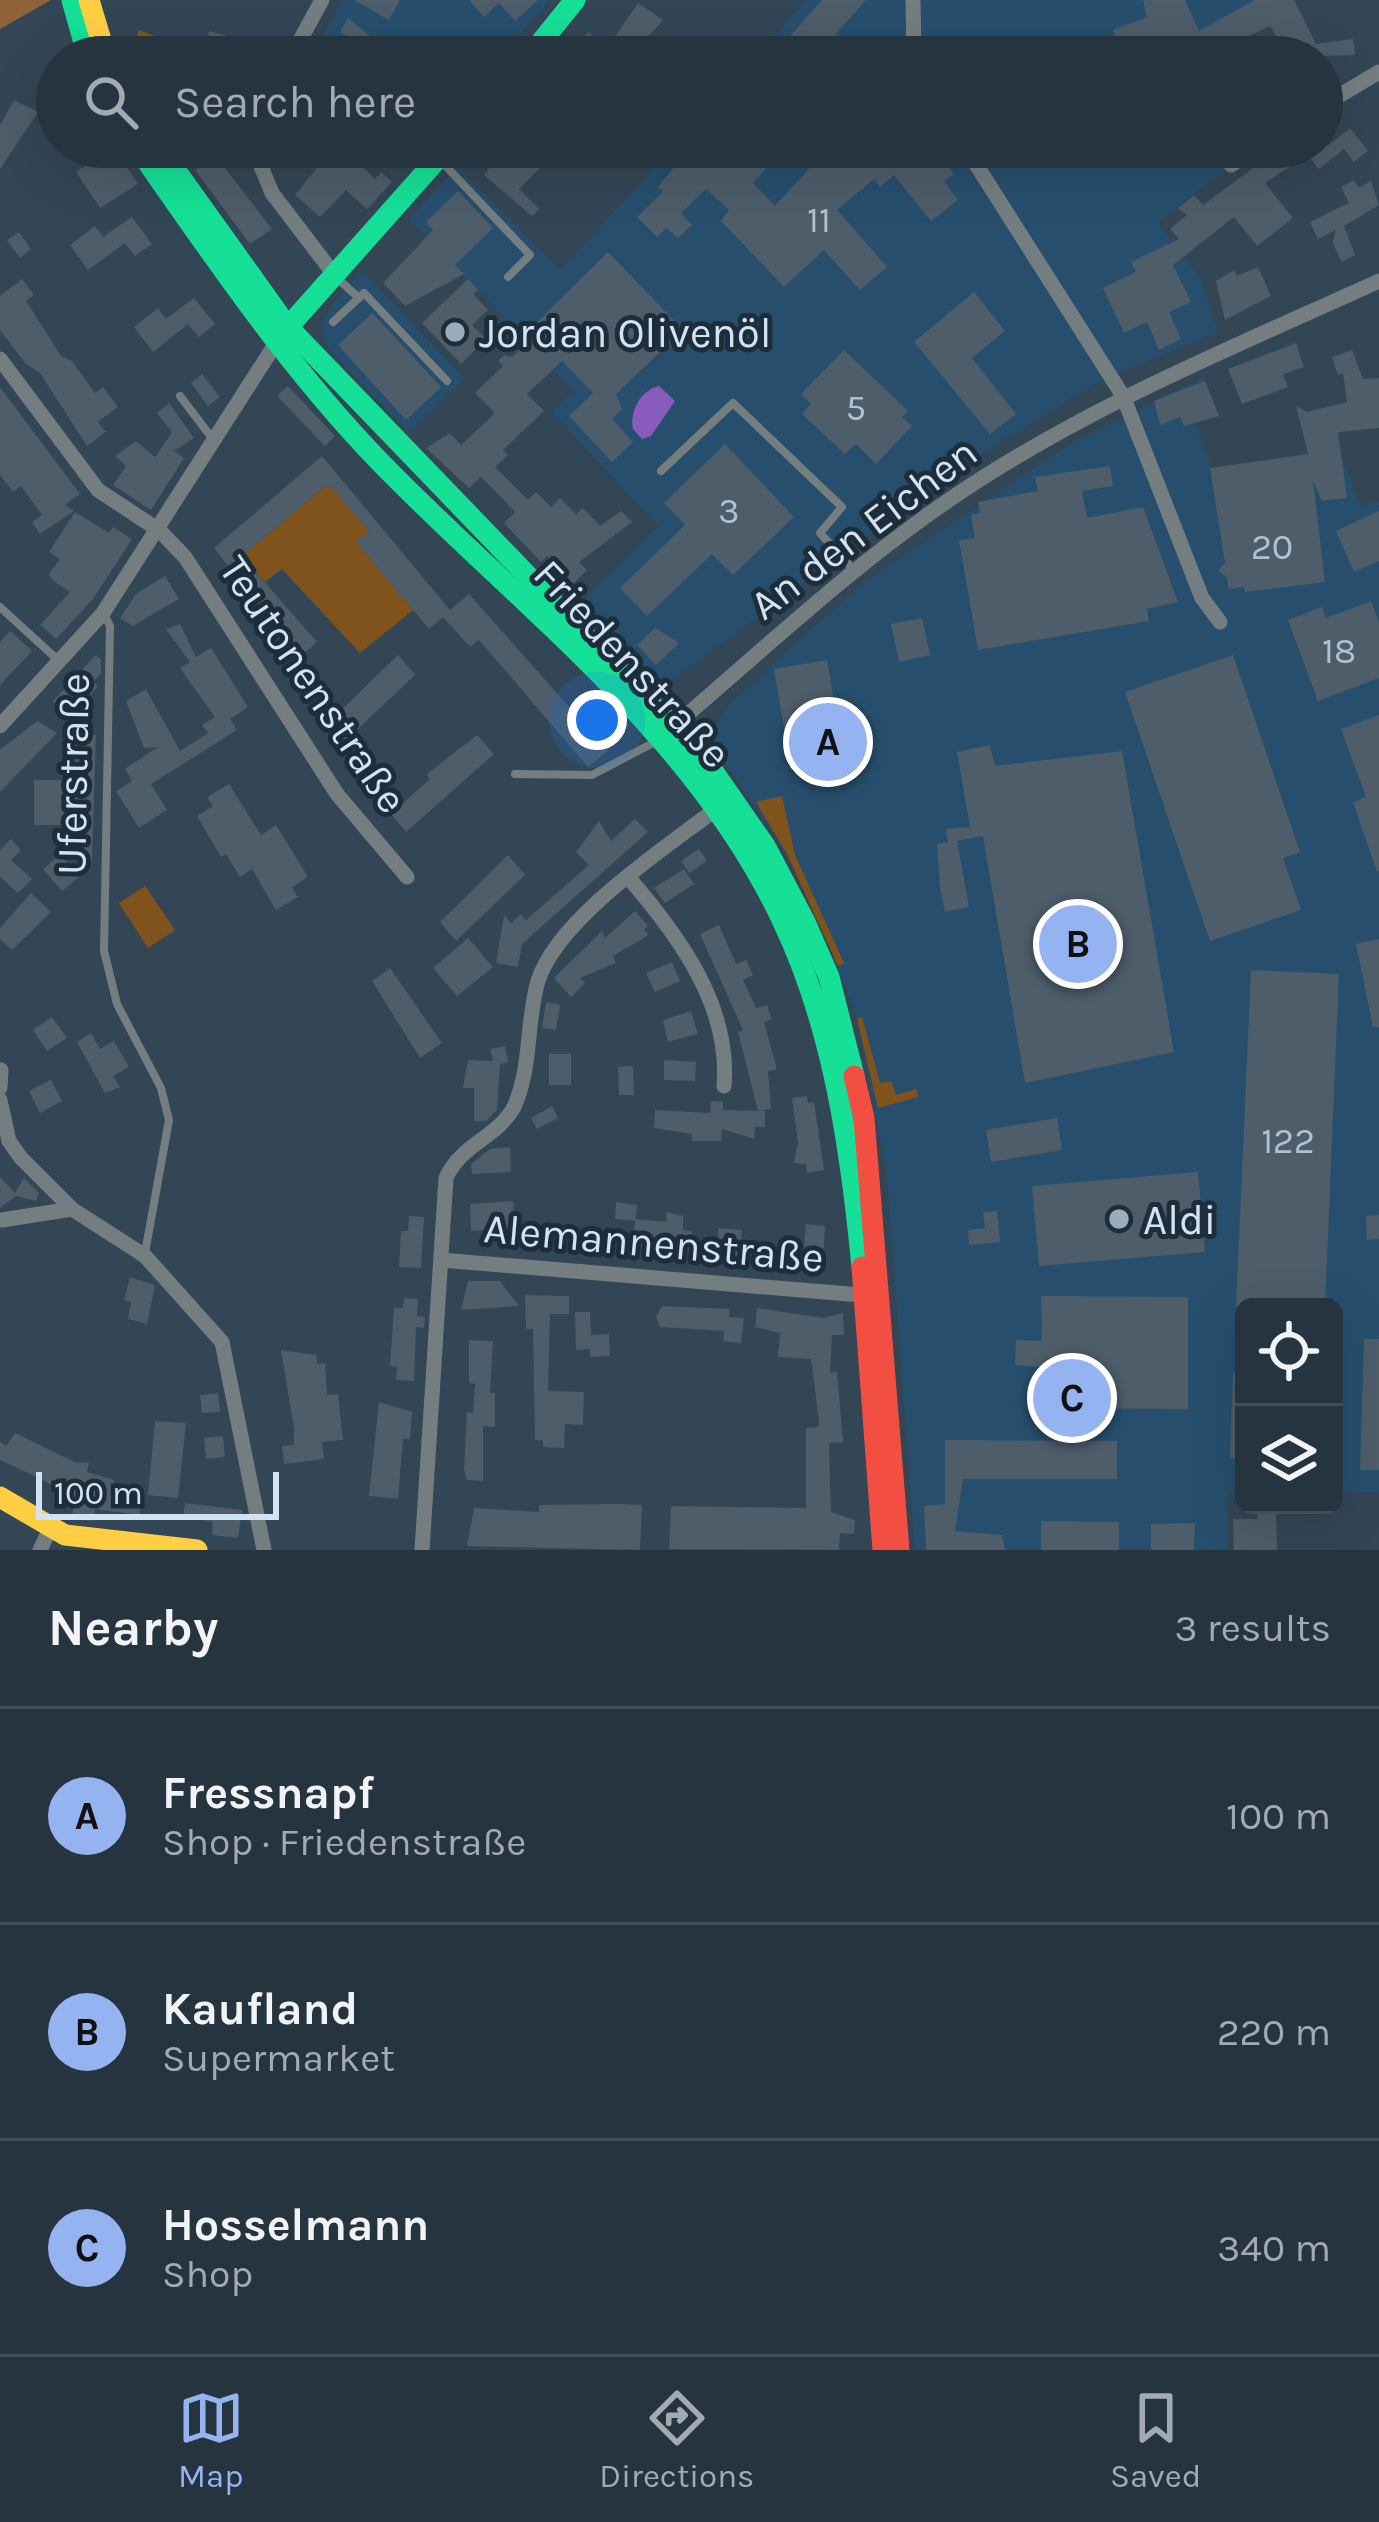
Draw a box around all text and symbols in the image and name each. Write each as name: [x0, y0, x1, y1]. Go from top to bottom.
search box: [36, 36, 1343, 168]
icon: search: [78, 69, 144, 135]
text: Search here: [174, 76, 416, 128]
house number: 11: [807, 199, 831, 241]
place label: Jordan Olivenöl: [479, 308, 772, 358]
marker: Jordan Olivenöl: [442, 319, 468, 345]
house number: 5: [846, 387, 866, 429]
street label: An den Eichen: [740, 427, 987, 630]
house number: 3: [718, 490, 740, 532]
house number: 20: [1251, 526, 1293, 568]
street label: Teutonenstraße: [209, 546, 418, 823]
street label: Friedenstraße: [523, 549, 741, 778]
house number: 18: [1322, 630, 1356, 672]
street label: Uferstraße: [46, 673, 100, 875]
your location: [567, 690, 627, 750]
pin: A: [789, 697, 867, 787]
pin: B: [1039, 899, 1117, 989]
house number: 122: [1261, 1120, 1315, 1162]
place label: Aldi: [1143, 1195, 1216, 1245]
street label: Alemannenstraße: [482, 1203, 826, 1283]
marker: Aldi: [1106, 1206, 1132, 1232]
map controls: [1235, 1298, 1343, 1514]
button: locate: [1235, 1298, 1343, 1406]
pin: C: [1033, 1353, 1111, 1443]
button: layers: [1235, 1406, 1343, 1514]
scale bar: [36, 1466, 279, 1519]
text: 100 m: [54, 1474, 143, 1512]
text: Nearby: [48, 1598, 218, 1658]
text: 3 results: [1174, 1605, 1331, 1651]
text: Fressnapf: [162, 1767, 374, 1819]
text: A: [75, 1793, 99, 1839]
text: 100 m: [1226, 1793, 1331, 1839]
text: Shop · Friedenstraße: [162, 1819, 526, 1865]
text: Kaufland: [162, 1983, 358, 2035]
text: B: [74, 2009, 100, 2055]
text: 220 m: [1217, 2009, 1331, 2055]
text: Supermarket: [162, 2035, 395, 2081]
text: Hosselmann: [162, 2199, 429, 2251]
text: C: [75, 2225, 99, 2271]
text: 340 m: [1217, 2225, 1331, 2271]
text: Shop: [162, 2251, 253, 2297]
tab: Map: [178, 2385, 244, 2495]
tab: Directions: [599, 2385, 754, 2495]
tab: Saved: [1110, 2385, 1201, 2495]

